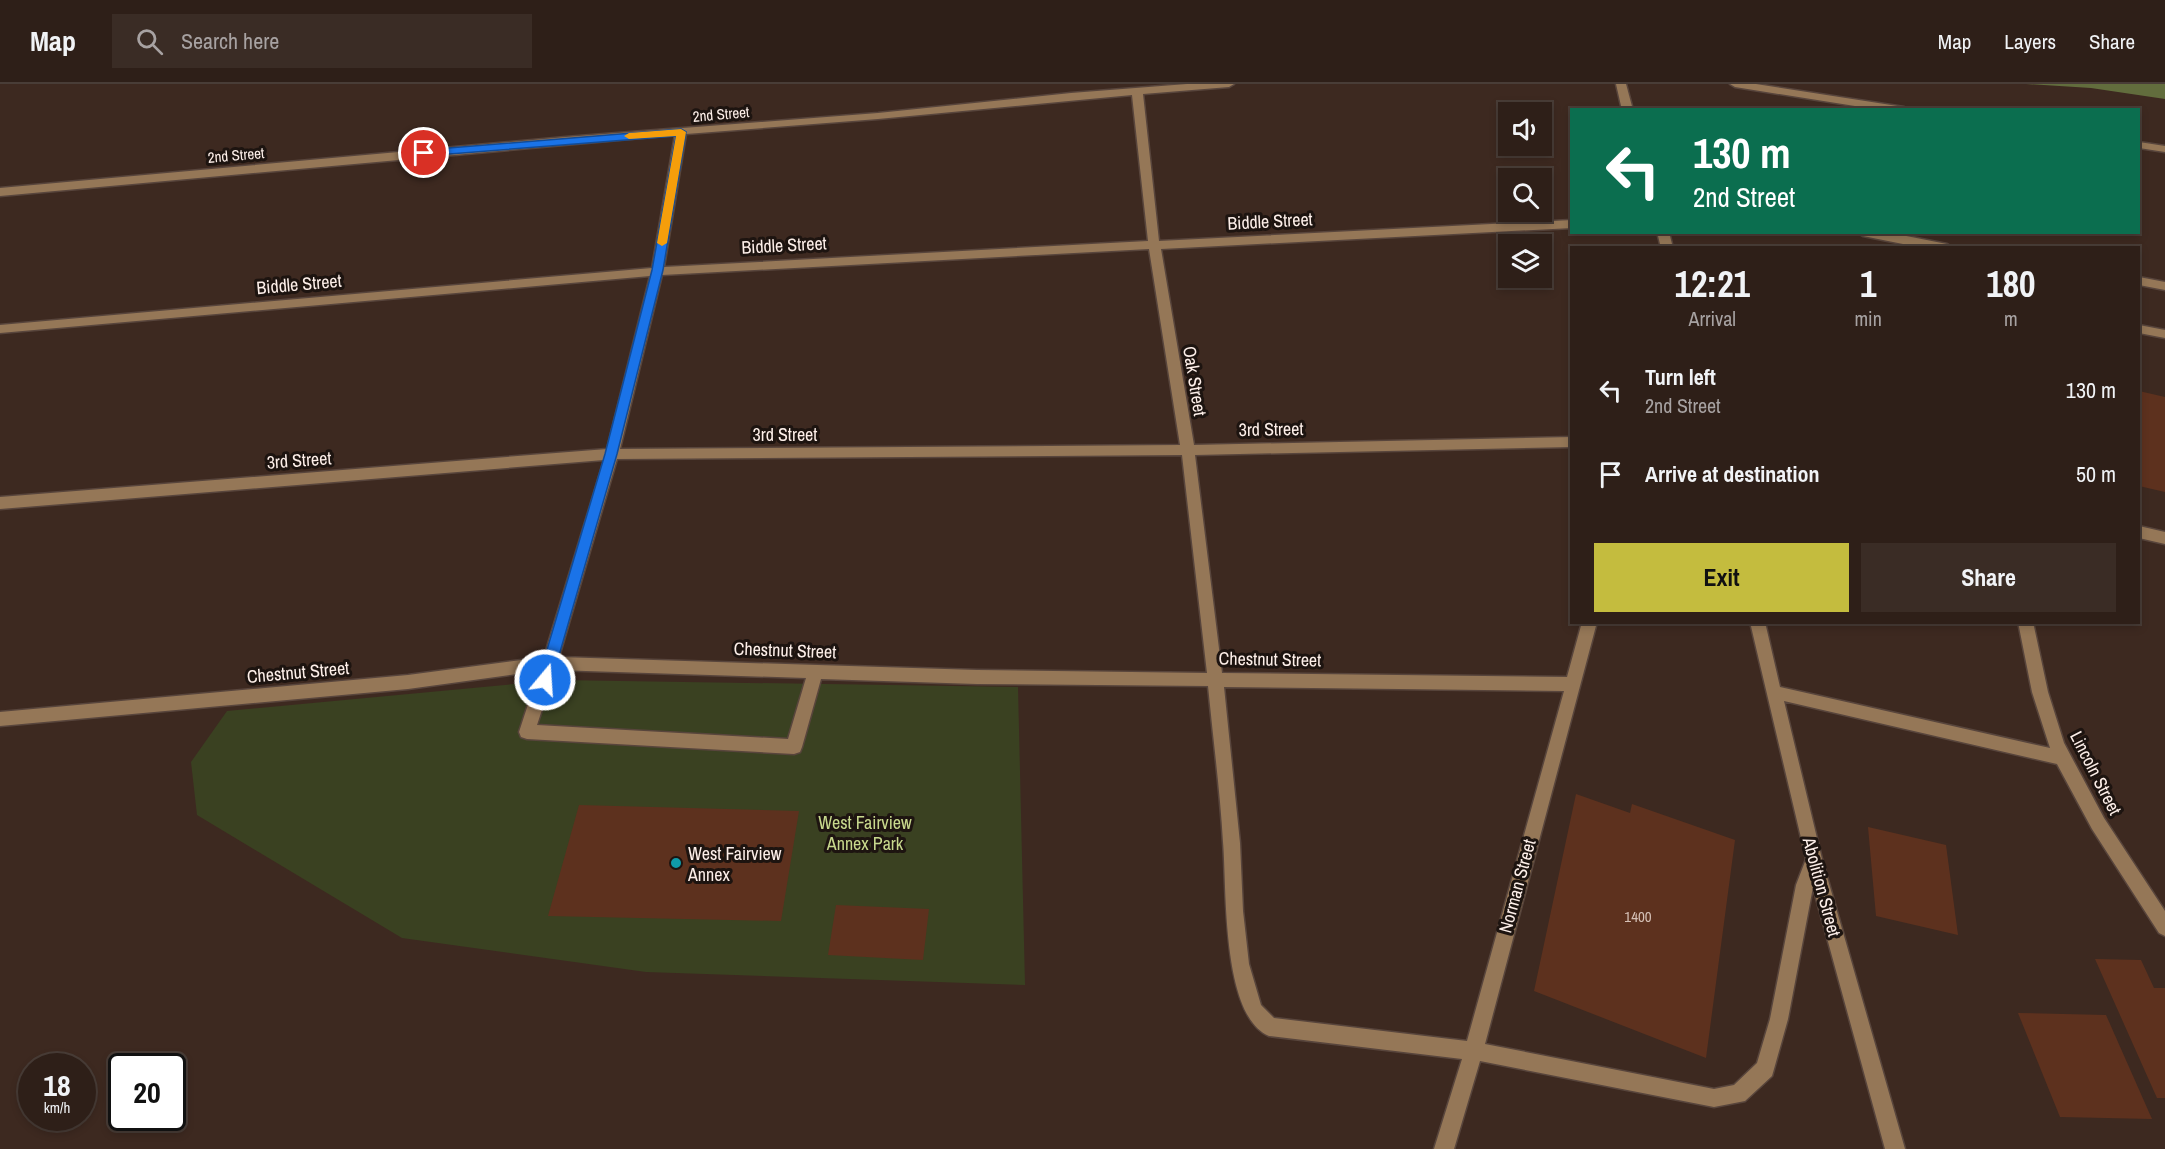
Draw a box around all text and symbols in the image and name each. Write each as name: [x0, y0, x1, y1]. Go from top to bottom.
search box: [112, 14, 532, 68]
text: Map: [30, 22, 76, 60]
icon: search: [133, 25, 166, 58]
text: Search here: [181, 26, 279, 56]
text: Map: [1938, 27, 1971, 56]
text: Layers: [2004, 27, 2056, 56]
text: Share: [2089, 27, 2135, 56]
street label: 2nd Street: [692, 101, 751, 127]
map controls: [1498, 102, 1552, 288]
button: sound: [1498, 102, 1552, 156]
text: 130 m: [1693, 125, 1791, 181]
pin: [398, 127, 449, 178]
icon: left: [1594, 132, 1672, 210]
icon: arrive: [407, 136, 440, 169]
street label: 2nd Street: [207, 142, 266, 168]
button: search: [1498, 168, 1552, 222]
text: 2nd Street: [1693, 179, 1795, 215]
street label: Biddle Street: [1227, 206, 1313, 236]
street label: Biddle Street: [741, 230, 827, 260]
button: layers: [1498, 234, 1552, 288]
text: 12:21: [1674, 260, 1750, 308]
text: 1: [1860, 260, 1876, 308]
text: 180: [1986, 260, 2036, 308]
street label: Biddle Street: [255, 268, 343, 300]
text: Arrival: [1689, 305, 1736, 332]
text: min: [1854, 305, 1882, 332]
text: m: [2004, 305, 2018, 332]
street label: Oak Street: [1177, 344, 1213, 418]
text: Turn left: [1645, 362, 1716, 392]
icon: left: [1594, 374, 1627, 407]
text: 130 m: [2066, 375, 2116, 405]
text: 2nd Street: [1645, 392, 1721, 419]
street label: 3rd Street: [1238, 416, 1304, 442]
street label: 3rd Street: [753, 422, 817, 447]
street label: 3rd Street: [266, 445, 332, 475]
icon: arrive: [1594, 458, 1627, 491]
text: Arrive at destination: [1645, 459, 1819, 489]
text: 50 m: [2076, 459, 2116, 489]
button: Exit: [1594, 543, 1849, 612]
button: Share: [1861, 543, 2116, 612]
street label: Chestnut Street: [733, 636, 837, 664]
street label: Chestnut Street: [1219, 646, 1321, 672]
position arrow: [513, 648, 577, 712]
street label: Chestnut Street: [246, 655, 350, 689]
street label: Lincoln Street: [2064, 727, 2128, 819]
park label: West Fairview Annex Park: [818, 810, 912, 856]
street label: Abolition Street: [1796, 834, 1847, 939]
street label: Norman Street: [1493, 836, 1541, 936]
place label: West Fairview Annex: [687, 841, 782, 887]
marker: West Fairview Annex: [669, 856, 683, 870]
house number: 1400: [1624, 906, 1652, 927]
speed limit sign: 20: [108, 1053, 186, 1131]
text: 18: [43, 1065, 71, 1105]
text: km/h: [44, 1097, 70, 1118]

